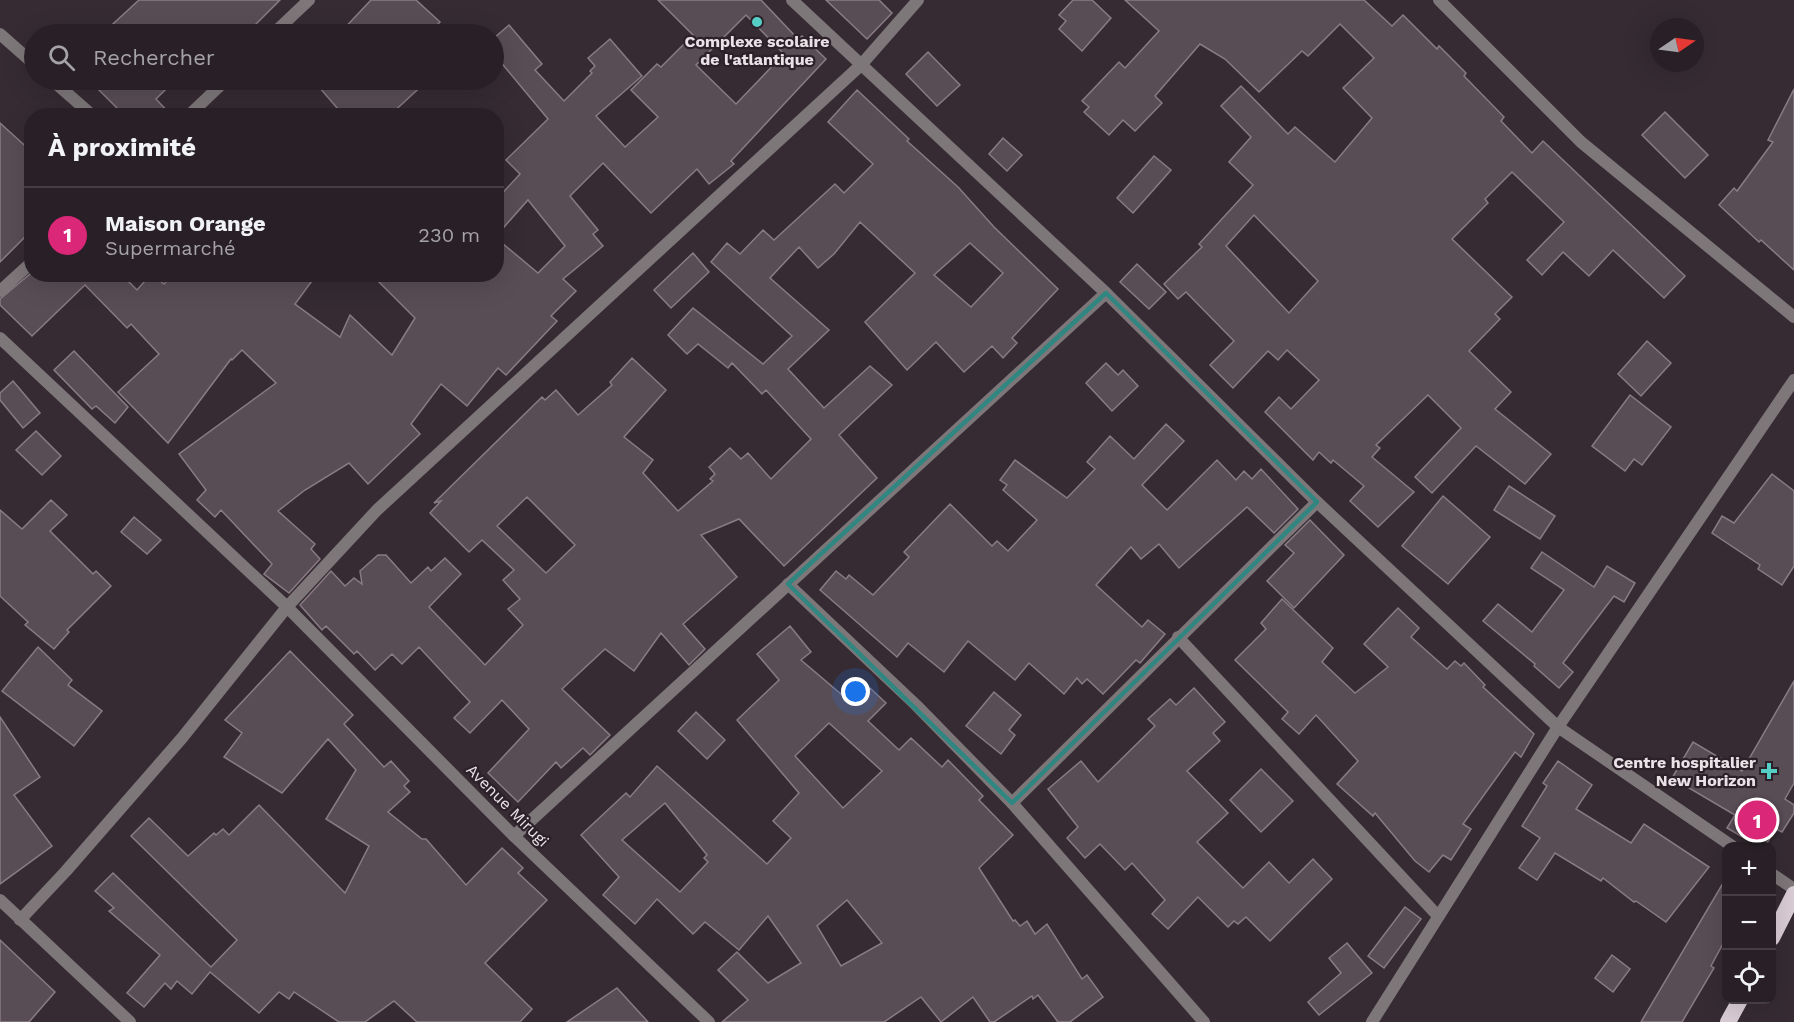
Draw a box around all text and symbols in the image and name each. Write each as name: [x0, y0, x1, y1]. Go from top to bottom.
marker: Complexe scolaire de l'atlantique: [750, 15, 764, 29]
north arrow: [1650, 18, 1704, 72]
search box: [24, 24, 504, 90]
place label: Complexe scolaire de l'atlantique: [685, 32, 829, 69]
icon: search: [45, 41, 78, 74]
text: Rechercher: [93, 45, 215, 70]
text: À proximité: [48, 132, 196, 162]
text: Maison Orange: [105, 211, 266, 236]
text: 1: [63, 223, 72, 247]
text: 230 m: [418, 223, 480, 247]
text: Supermarché: [105, 236, 236, 260]
your location: [841, 677, 870, 706]
place label: Centre hospitalier New Horizon: [1613, 753, 1756, 790]
street label: Avenue Mirugi: [462, 760, 553, 851]
marker: Centre hospitalier New Horizon: [1760, 762, 1778, 780]
pin: 1: [1738, 798, 1776, 842]
map controls: [1722, 842, 1776, 1004]
button: +: [1722, 842, 1776, 896]
button: −: [1722, 896, 1776, 950]
button: locate: [1722, 950, 1776, 1004]

